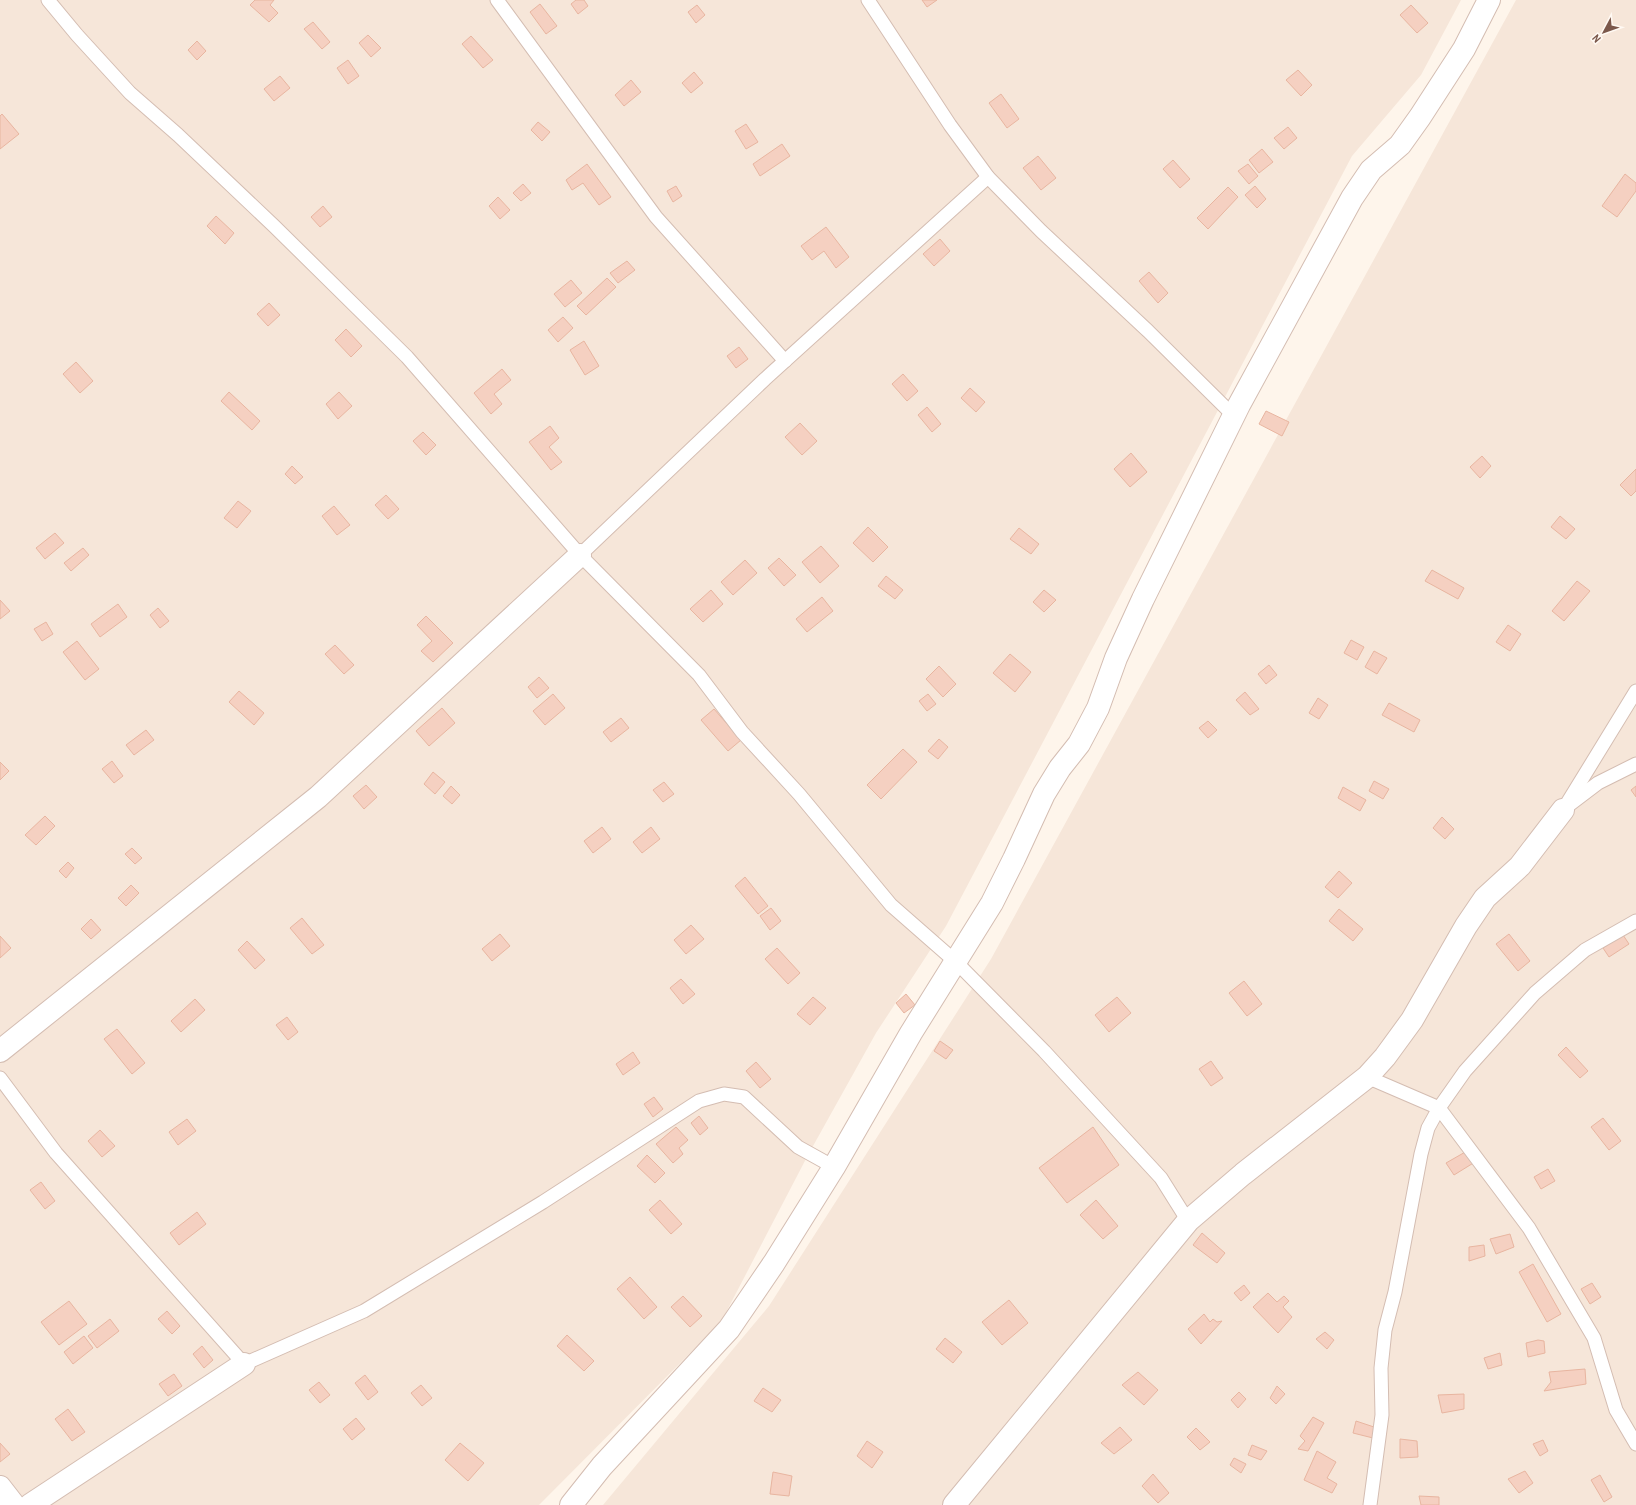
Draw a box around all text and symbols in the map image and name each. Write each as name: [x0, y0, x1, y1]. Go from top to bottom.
north arrow: [1584, 12, 1624, 52]
text: N: [1589, 32, 1604, 46]

